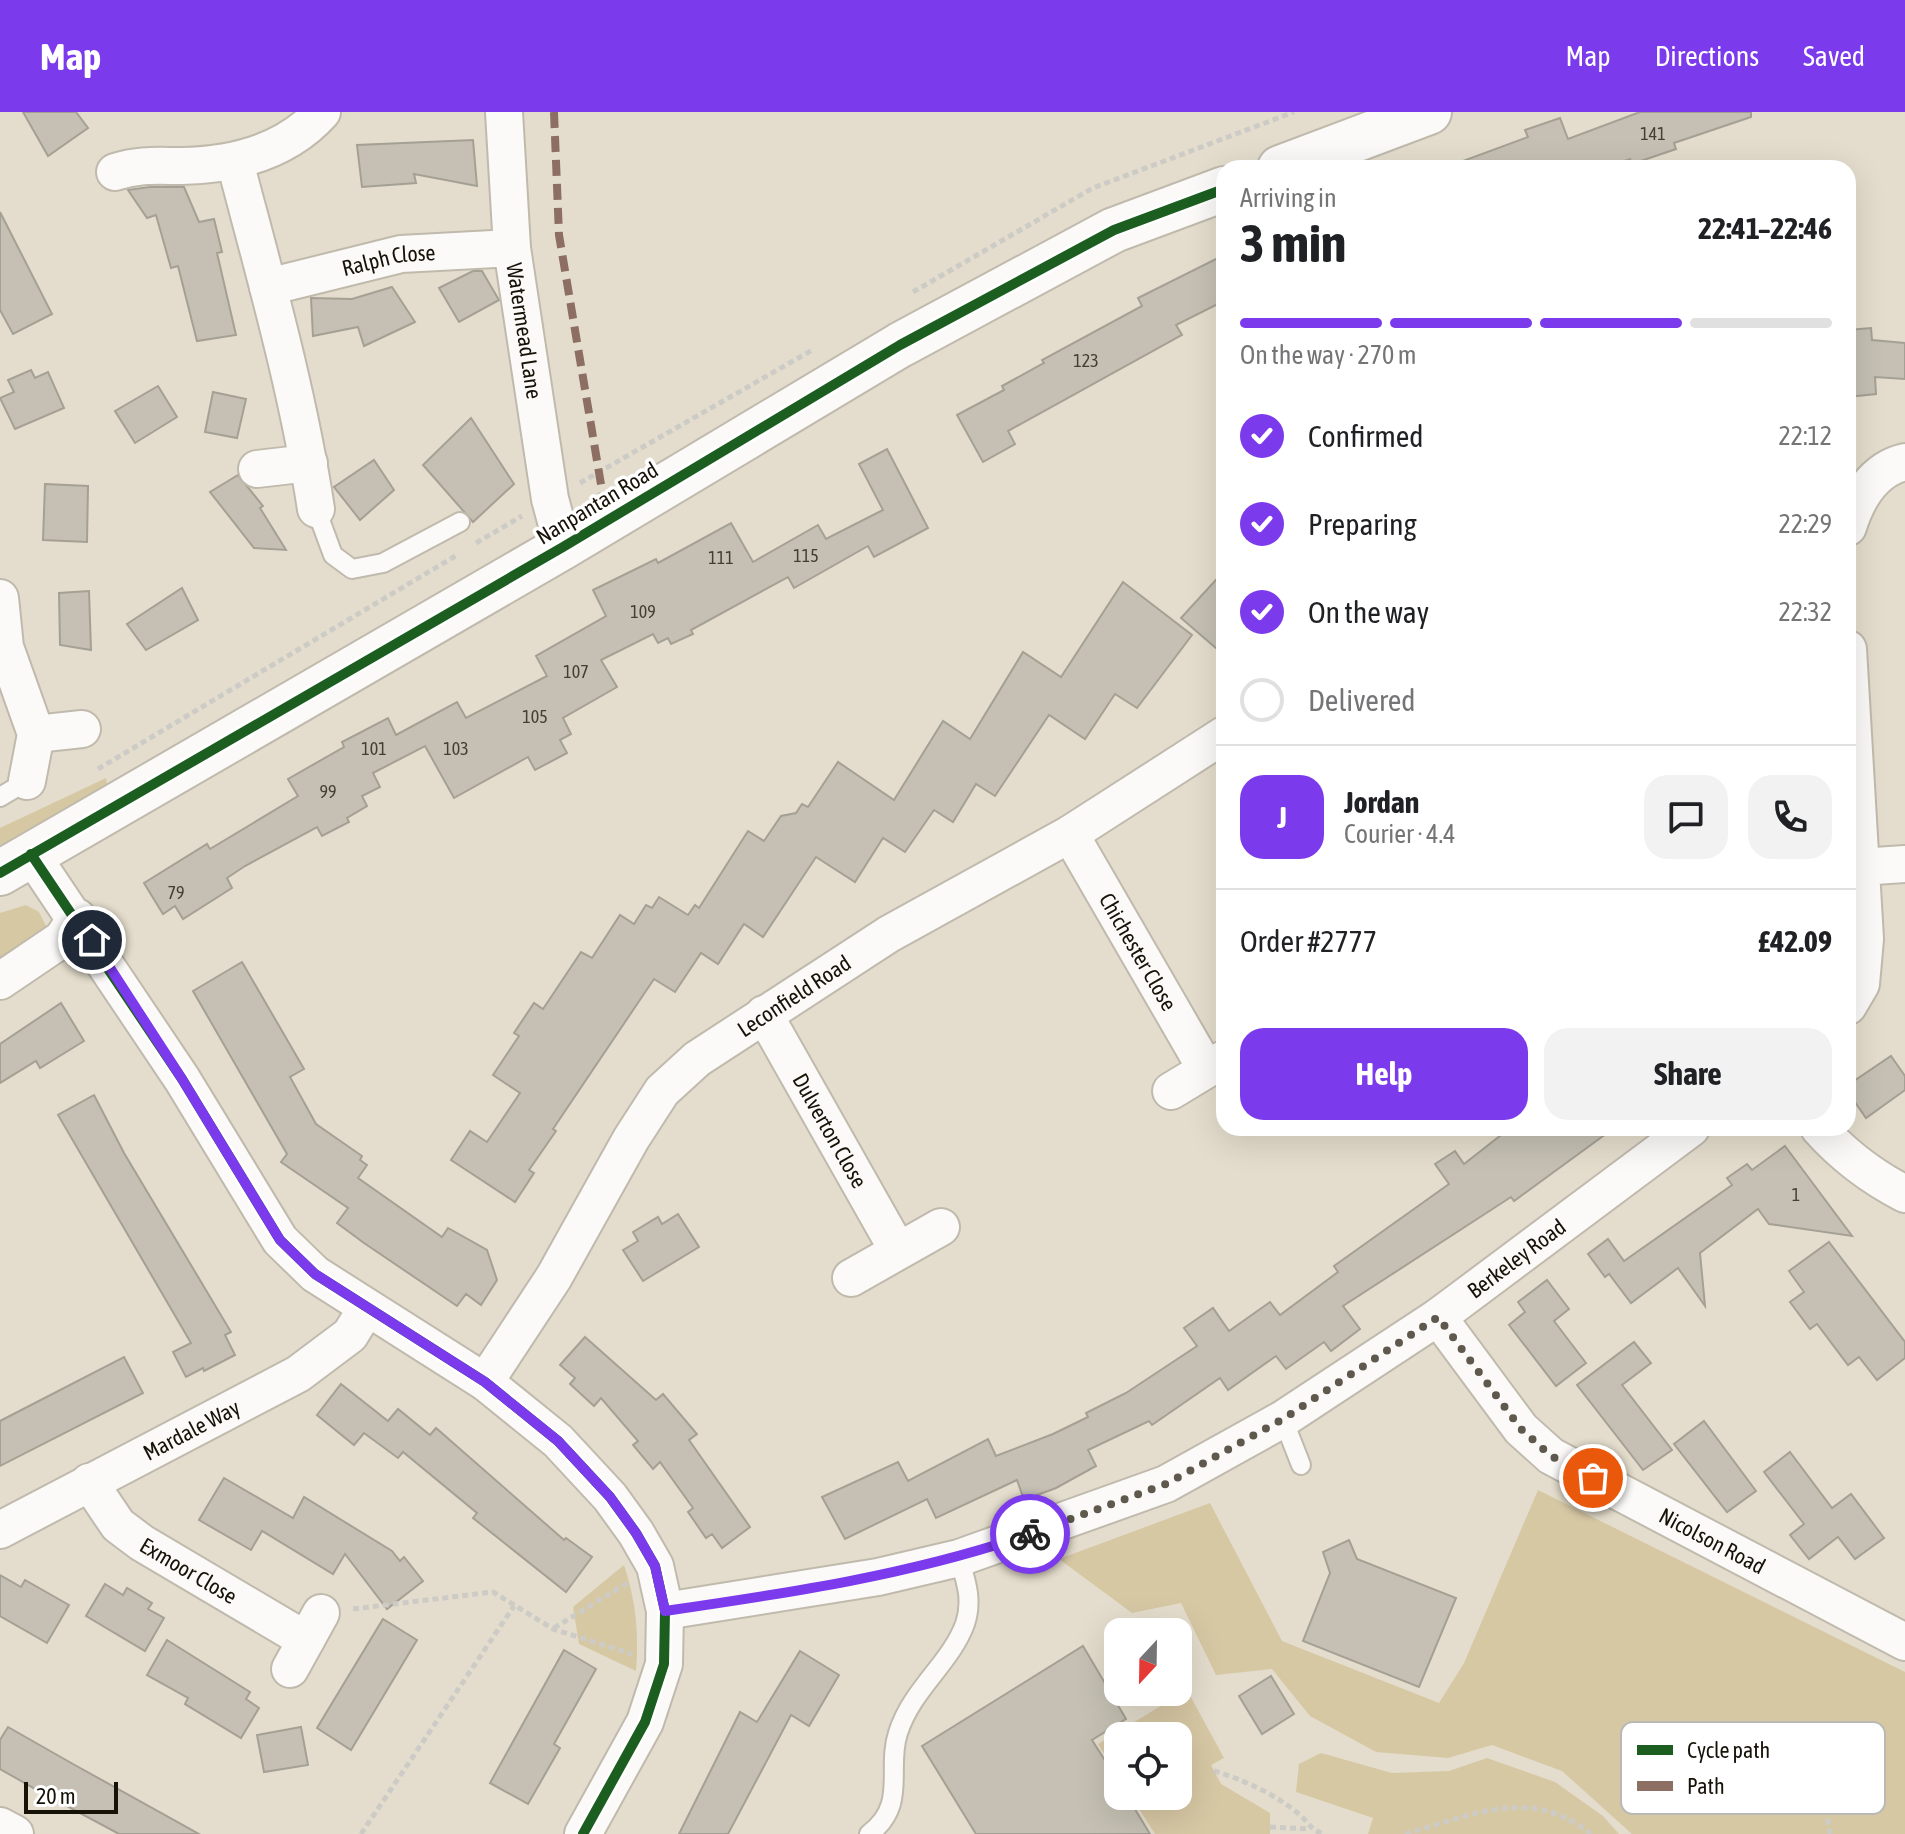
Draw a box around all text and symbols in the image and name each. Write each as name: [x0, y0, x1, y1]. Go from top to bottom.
text: Map: [40, 35, 101, 78]
text: Map: [1566, 40, 1611, 72]
text: Directions: [1655, 40, 1759, 72]
text: Saved: [1803, 40, 1865, 72]
house number: 141: [1640, 123, 1666, 144]
text: Arriving in: [1240, 183, 1337, 213]
text: 22:41–22:46: [1698, 211, 1832, 245]
text: 3 min: [1240, 213, 1346, 273]
street label: Ralph Close: [339, 239, 436, 281]
street label: Watermead Lane: [501, 261, 548, 401]
text: On the way · 270 m: [1240, 340, 1417, 370]
house number: 123: [1073, 350, 1099, 371]
icon: check: [1240, 414, 1284, 458]
text: Confirmed: [1308, 419, 1423, 453]
text: 22:12: [1778, 421, 1832, 451]
street label: Nanpantan Road: [531, 456, 663, 550]
icon: check: [1240, 502, 1284, 546]
text: Preparing: [1308, 507, 1417, 541]
text: 22:29: [1778, 509, 1832, 539]
house number: 115: [793, 545, 819, 566]
house number: 111: [708, 547, 734, 568]
icon: check: [1240, 590, 1284, 634]
text: On the way: [1308, 595, 1429, 629]
text: 22:32: [1778, 597, 1832, 627]
house number: 109: [630, 601, 656, 622]
house number: 107: [563, 661, 589, 682]
text: Delivered: [1308, 683, 1416, 717]
house number: 105: [522, 706, 548, 727]
house number: 101: [361, 738, 387, 759]
house number: 103: [443, 738, 469, 759]
button: chat: [1644, 775, 1728, 859]
button: phone: [1748, 775, 1832, 859]
house number: 99: [320, 781, 336, 802]
text: Jordan: [1344, 785, 1419, 819]
text: J: [1277, 800, 1287, 834]
text: Courier · 4.4: [1344, 819, 1455, 849]
house number: 79: [168, 882, 184, 903]
street label: Chichester Close: [1094, 888, 1182, 1015]
pin: [58, 906, 126, 974]
icon: home: [70, 918, 114, 962]
text: Order #2777: [1240, 924, 1377, 958]
text: £42.09: [1758, 924, 1832, 958]
street label: Leconfield Road: [733, 950, 856, 1042]
button: Help: [1240, 1028, 1528, 1120]
button: Share: [1544, 1028, 1832, 1120]
street label: Dulverton Close: [787, 1069, 873, 1193]
house number: 1: [1792, 1184, 1800, 1205]
street label: Berkeley Road: [1462, 1213, 1571, 1303]
street label: Mardale Way: [139, 1394, 244, 1466]
pin: [1559, 1444, 1627, 1512]
icon: bag: [1571, 1456, 1615, 1500]
courier: [990, 1494, 1070, 1574]
street label: Nicolson Road: [1655, 1502, 1770, 1579]
icon: bike: [1008, 1512, 1052, 1556]
street label: Exmoor Close: [136, 1532, 242, 1609]
north arrow: [1104, 1618, 1192, 1706]
map controls: [1104, 1618, 1192, 1810]
button: locate: [1104, 1722, 1192, 1810]
legend: [1621, 1722, 1885, 1814]
text: Cycle path: [1687, 1737, 1770, 1763]
text: Path: [1687, 1773, 1725, 1799]
scale bar: [24, 1778, 118, 1814]
text: 20 m: [36, 1783, 76, 1809]

